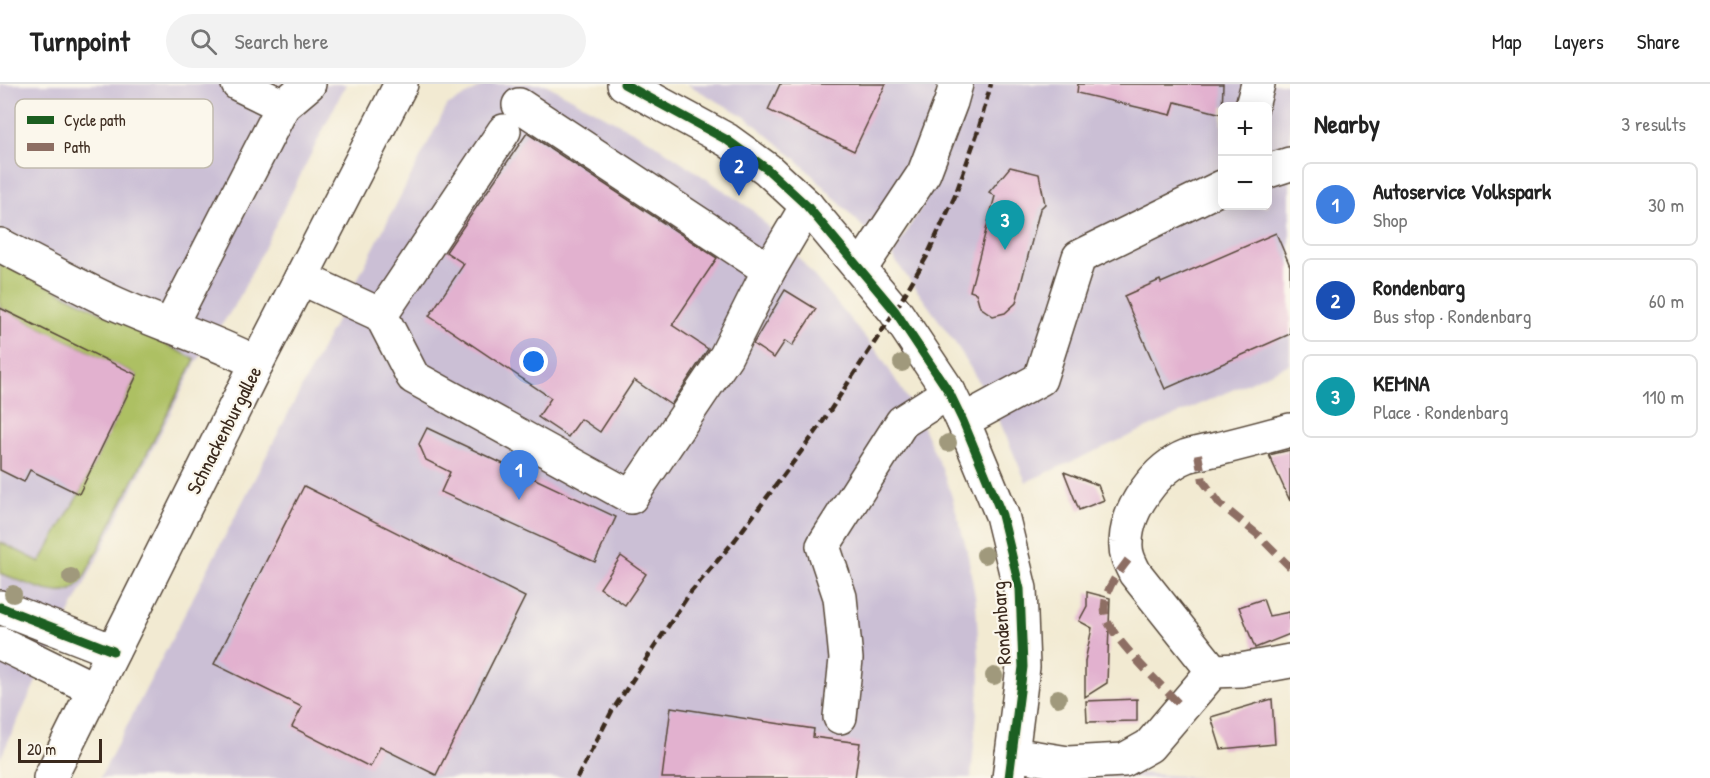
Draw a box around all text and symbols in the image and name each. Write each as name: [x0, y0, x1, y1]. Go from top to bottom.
search box: [166, 14, 586, 68]
text: Turnpoint: [30, 22, 130, 60]
icon: search: [187, 25, 220, 58]
text: Search here: [235, 26, 329, 56]
text: Map: [1492, 27, 1521, 56]
text: Layers: [1554, 27, 1604, 56]
text: Share: [1637, 27, 1680, 56]
legend: [15, 99, 213, 168]
map controls: [1218, 102, 1272, 210]
button: +: [1218, 102, 1272, 156]
text: Nearby: [1314, 106, 1380, 141]
text: Cycle path: [64, 109, 126, 131]
text: 3 results: [1621, 110, 1686, 137]
text: Path: [64, 136, 90, 158]
pin: 2: [720, 147, 758, 196]
button: −: [1218, 156, 1272, 210]
text: Autoservice Volkspark: [1373, 176, 1551, 206]
text: 1: [1332, 191, 1339, 218]
text: 30 m: [1648, 191, 1684, 218]
pin: 3: [986, 200, 1024, 250]
text: Shop: [1373, 206, 1407, 233]
text: Rondenbarg: [1373, 272, 1465, 302]
text: 2: [1331, 287, 1340, 314]
text: 60 m: [1649, 287, 1684, 314]
text: Bus stop · Rondenbarg: [1373, 302, 1532, 329]
your location: [519, 347, 548, 376]
street label: Schnackenburgallee: [180, 361, 267, 498]
text: KEMNA: [1373, 368, 1430, 398]
text: 3: [1331, 383, 1340, 410]
text: 110 m: [1642, 383, 1684, 410]
text: Place · Rondenbarg: [1373, 398, 1508, 425]
pin: 1: [500, 450, 538, 500]
street label: Rondenbarg: [984, 580, 1017, 666]
scale bar: [18, 736, 102, 764]
text: 20 m: [27, 738, 56, 760]

